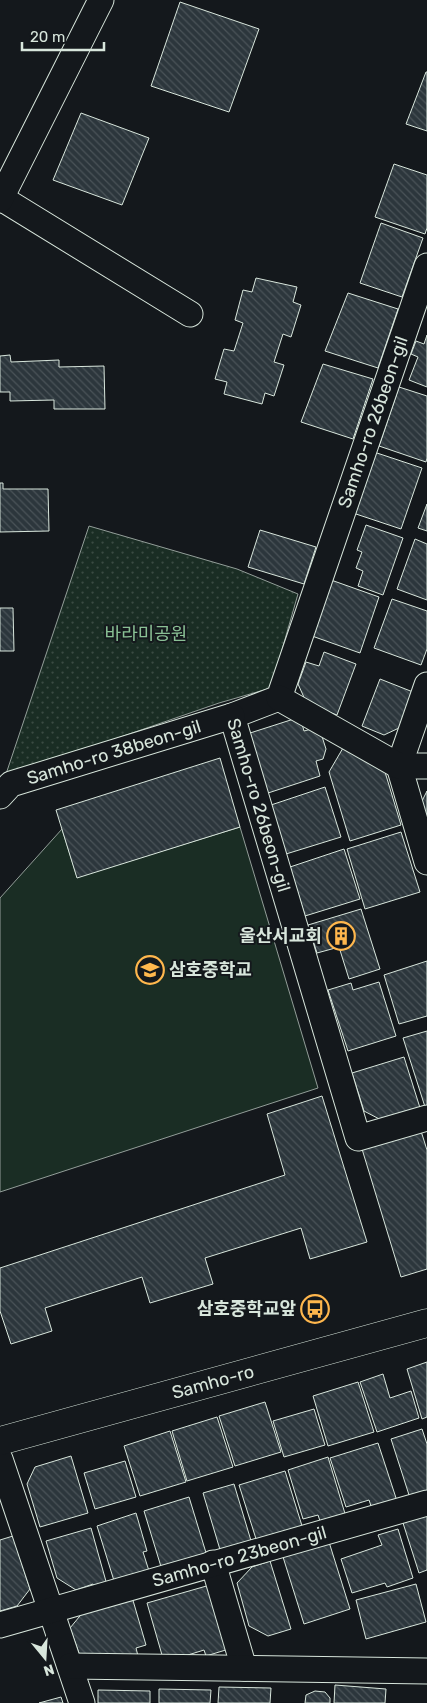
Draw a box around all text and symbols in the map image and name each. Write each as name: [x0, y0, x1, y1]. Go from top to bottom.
scale bar: [22, 20, 105, 52]
text: 20 m: [30, 28, 65, 46]
street label: Samho-ro 26beon-gil: [333, 333, 413, 511]
park label: 바라미공원: [105, 623, 187, 645]
street label: Samho-ro 38beon-gil: [24, 715, 204, 789]
street label: Samho-ro 26beon-gil: [222, 716, 295, 895]
building icon: 울산서교회: [326, 921, 356, 951]
place label: 울산서교회: [239, 925, 322, 947]
school or university icon: 삼호중학교: [135, 955, 165, 985]
place label: 삼호중학교: [169, 959, 252, 981]
bus stop icon: 삼호중학교앞: [300, 1294, 330, 1324]
place label: 삼호중학교앞: [197, 1298, 296, 1320]
street label: Samho-ro: [170, 1360, 257, 1404]
street label: Samho-ro 23beon-gil: [150, 1521, 329, 1592]
north arrow: [20, 1633, 70, 1683]
text: N: [41, 1660, 56, 1680]

